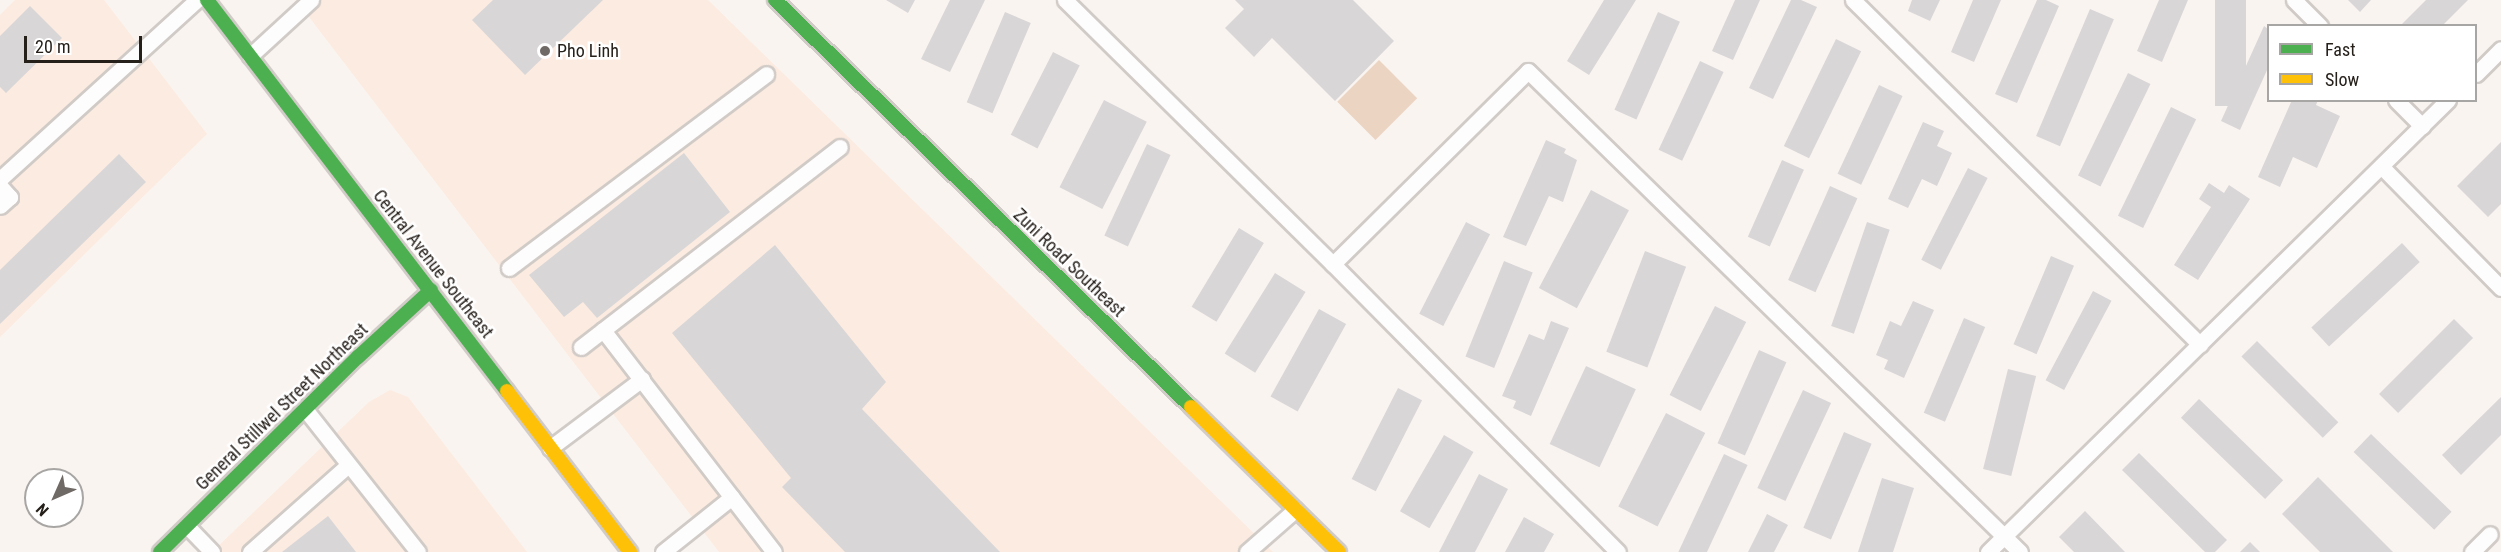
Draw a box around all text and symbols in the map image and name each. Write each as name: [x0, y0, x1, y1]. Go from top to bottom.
scale bar: [27, 24, 146, 62]
legend: [2267, 24, 2477, 102]
text: 20 m: [35, 36, 70, 57]
text: Fast: [2325, 39, 2356, 60]
place label: Pho Linh: [557, 40, 619, 62]
marker: Pho Linh: [538, 44, 552, 58]
text: Slow: [2325, 69, 2359, 90]
street label: Central Avenue Southeast: [368, 186, 498, 342]
street label: Zuni Road Southeast: [1009, 204, 1129, 322]
street label: General Stillwel Street Northeast: [192, 319, 372, 495]
north arrow: [24, 468, 84, 528]
text: N: [32, 499, 53, 520]

